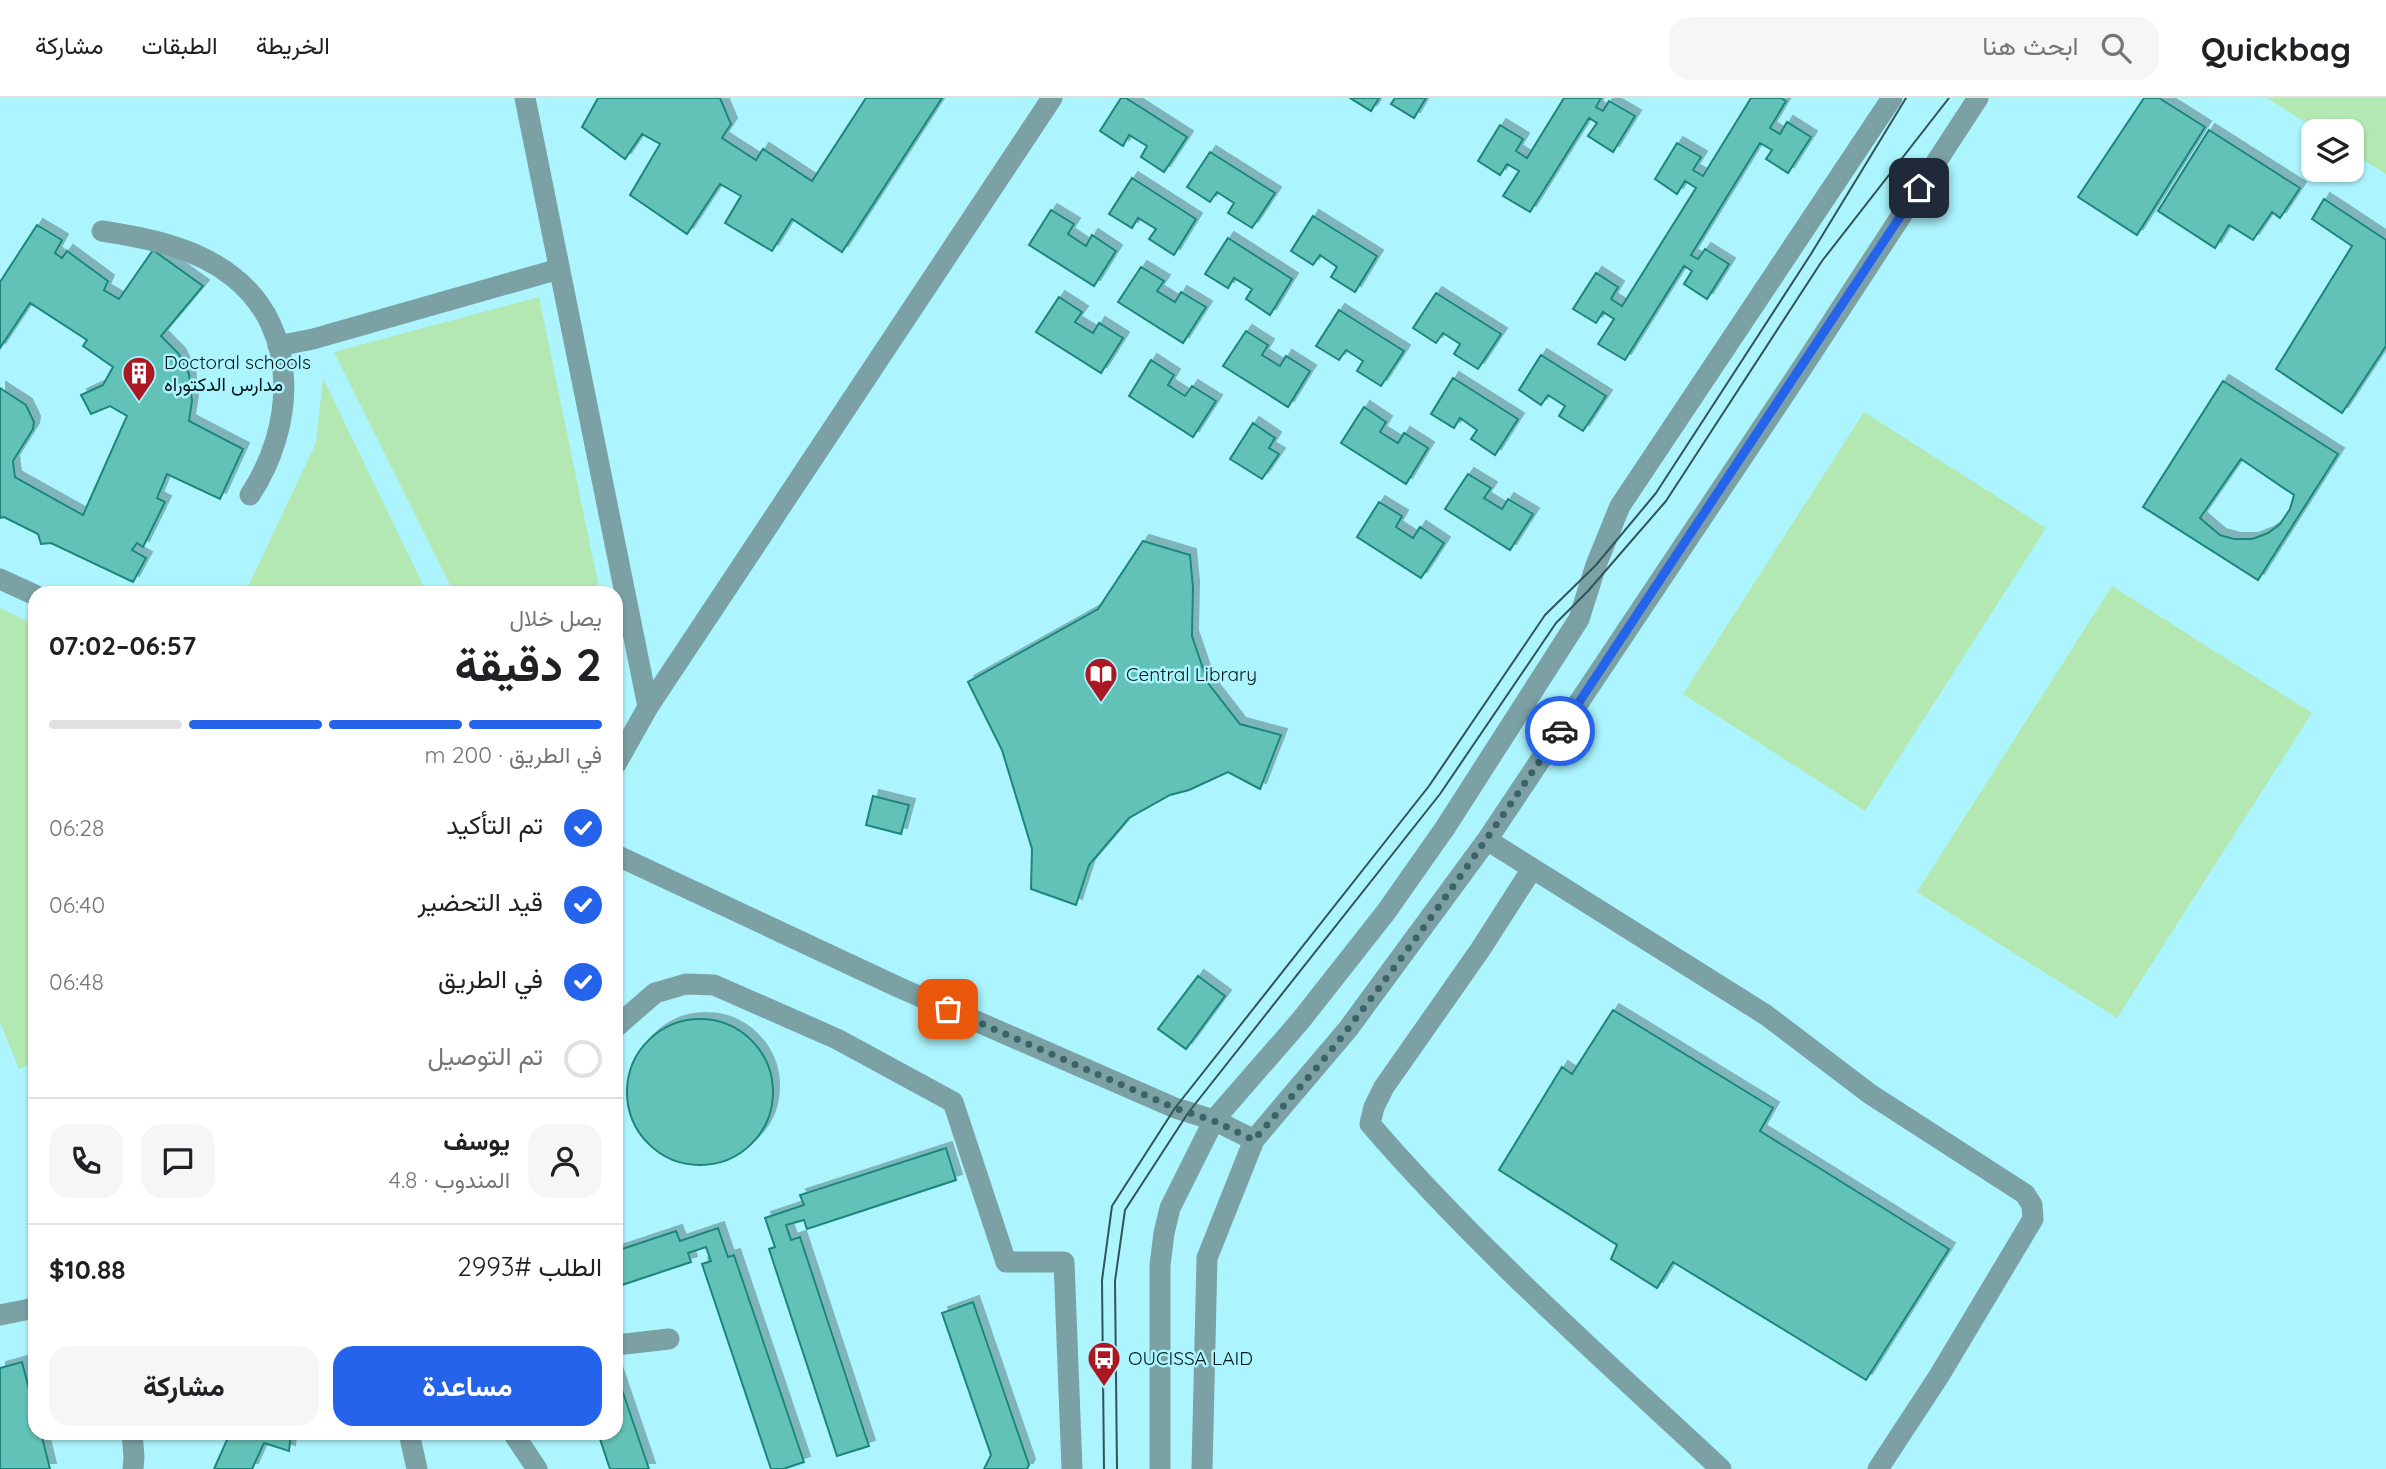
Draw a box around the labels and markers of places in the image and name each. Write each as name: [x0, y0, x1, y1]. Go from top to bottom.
pin: [1889, 158, 1949, 218]
place label: Doctoral schools مدارس الدكتوراه: [164, 350, 311, 396]
building icon: Doctoral schools مدارس الدكتوراه: [120, 354, 158, 403]
library icon: Central Library: [1082, 655, 1120, 704]
place label: Central Library: [1126, 662, 1257, 686]
pin: [918, 979, 978, 1039]
bus stop icon: OUCISSA LAID: [1085, 1339, 1123, 1388]
place label: OUCISSA LAID: [1128, 1346, 1253, 1370]

